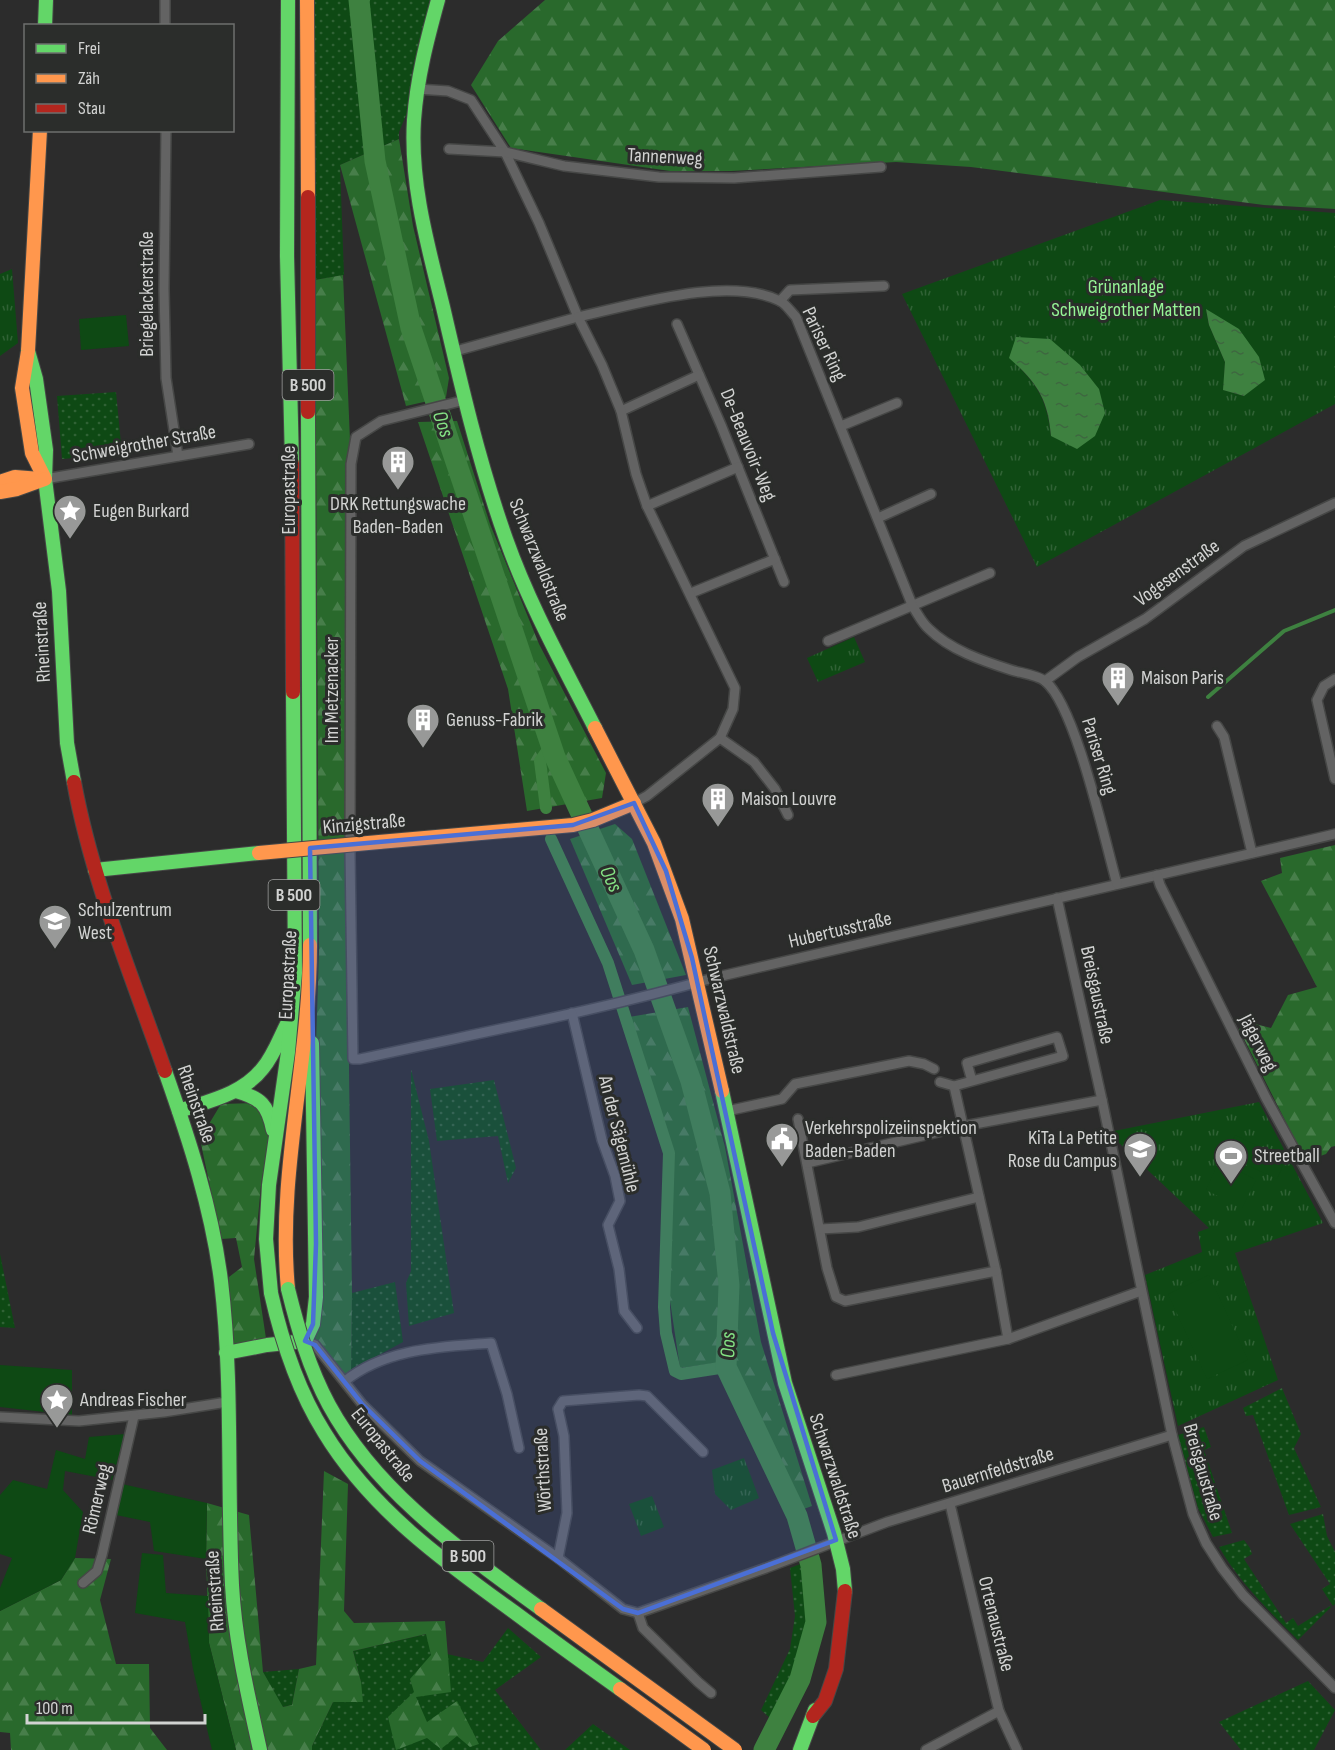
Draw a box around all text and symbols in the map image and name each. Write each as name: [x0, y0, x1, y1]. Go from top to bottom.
legend: [24, 24, 234, 132]
text: Frei: [78, 38, 100, 59]
text: Zäh: [78, 68, 100, 89]
text: Stau: [78, 98, 106, 119]
street label: Tannenweg: [627, 143, 703, 171]
street label: Briegelackerstraße: [135, 231, 159, 357]
park label: Grünanlage Schweigrother Matten: [1051, 275, 1201, 322]
street label: Pariser Ring: [796, 303, 852, 385]
road number: B 500: [282, 370, 334, 400]
street label: De-Beauvoir-Weg: [715, 385, 781, 505]
water label: Oos: [427, 408, 459, 441]
street label: Schweigrother Straße: [70, 420, 218, 468]
building icon: DRK Rettungswache Baden-Baden: [380, 444, 416, 491]
street label: Europastraße: [277, 445, 301, 535]
place label: DRK Rettungswache Baden-Baden: [330, 492, 466, 539]
place icon: Eugen Burkard: [52, 493, 88, 540]
street label: Schwarzwaldstraße: [503, 495, 575, 625]
place label: Eugen Burkard: [93, 499, 189, 523]
street label: Vogesenstraße: [1130, 534, 1224, 612]
street label: Rheinstraße: [28, 601, 56, 683]
street label: Im Metzenacker: [320, 637, 344, 743]
building icon: Maison Paris: [1100, 660, 1136, 707]
place label: Maison Paris: [1141, 666, 1224, 690]
building icon: Genuss-Fabrik: [405, 702, 441, 749]
place label: Genuss-Fabrik: [446, 708, 543, 732]
street label: Pariser Ring: [1076, 715, 1122, 797]
building icon: Maison Louvre: [700, 781, 736, 828]
place label: Maison Louvre: [741, 787, 837, 811]
street label: Kinzigstraße: [322, 808, 406, 840]
water label: Oos: [594, 862, 628, 897]
road number: B 500: [268, 880, 320, 910]
place label: Schulzentrum West: [78, 898, 172, 945]
school or university icon: Schulzentrum West: [37, 903, 73, 950]
street label: Hubertusstraße: [786, 906, 894, 954]
street label: Europastraße: [274, 930, 302, 1020]
street label: Schwarzwaldstraße: [698, 944, 750, 1076]
street label: Breisgaustraße: [1075, 944, 1119, 1046]
street label: Jägerweg: [1233, 1010, 1283, 1076]
street label: Rheinstraße: [171, 1062, 221, 1146]
street label: An der Sägemühle: [593, 1072, 645, 1195]
place label: Verkehrspolizeiinspektion Baden-Baden: [805, 1116, 977, 1163]
public building icon: Verkehrspolizeiinspektion Baden-Baden: [764, 1121, 800, 1168]
place label: KiTa La Petite Rose du Campus: [1008, 1126, 1117, 1173]
school or university icon: KiTa La Petite Rose du Campus: [1122, 1131, 1158, 1178]
sports icon: Streetball: [1213, 1138, 1249, 1185]
place label: Streetball: [1254, 1144, 1320, 1168]
water label: Oos: [715, 1331, 741, 1358]
place icon: Andreas Fischer: [39, 1382, 75, 1429]
place label: Andreas Fischer: [79, 1388, 187, 1412]
street label: Europastraße: [346, 1403, 420, 1487]
street label: Schwarzwaldstraße: [803, 1410, 867, 1542]
street label: Breisgaustraße: [1178, 1421, 1228, 1523]
street label: Wörthstraße: [529, 1427, 557, 1513]
street label: Bauernfeldstraße: [939, 1442, 1057, 1498]
street label: Römerweg: [77, 1462, 117, 1536]
road number: B 500: [442, 1541, 494, 1571]
street label: Rheinstraße: [200, 1550, 230, 1632]
street label: Ortenaustraße: [973, 1574, 1019, 1674]
scale bar: [27, 1687, 206, 1725]
text: 100 m: [36, 1698, 73, 1719]

